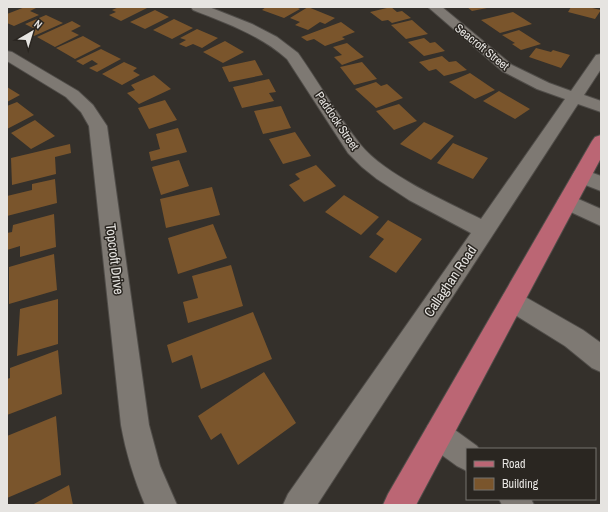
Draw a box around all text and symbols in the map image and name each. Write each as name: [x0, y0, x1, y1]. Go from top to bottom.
north arrow: [12, 12, 52, 52]
text: N: [31, 17, 45, 32]
street label: Seacroft Street: [451, 20, 513, 74]
street label: Paddock Street: [312, 89, 363, 154]
street label: Topcroft Drive: [102, 222, 128, 296]
street label: Callaghan Road: [420, 242, 480, 320]
legend: [466, 448, 596, 500]
text: Road: [502, 456, 526, 472]
text: Building: [502, 476, 539, 492]

